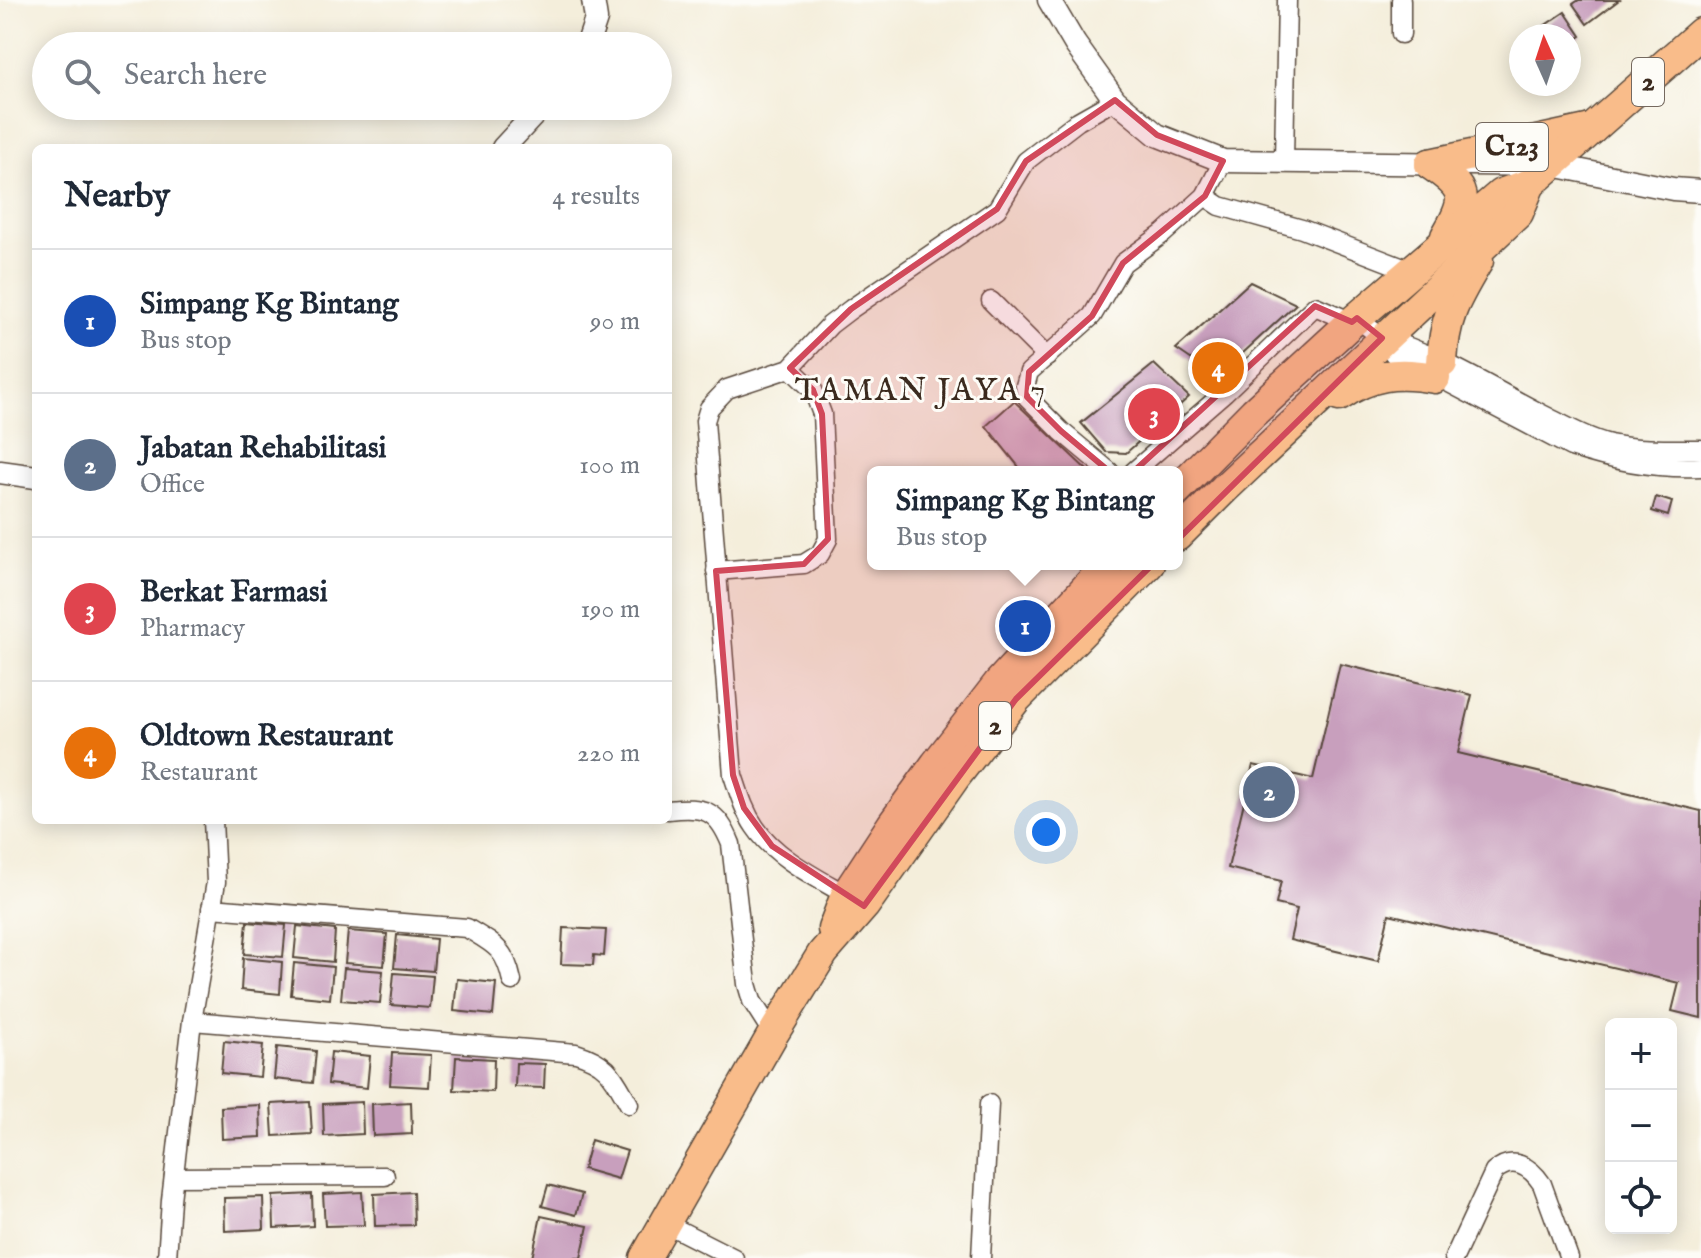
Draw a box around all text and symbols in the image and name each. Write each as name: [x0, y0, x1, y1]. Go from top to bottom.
north arrow: [1509, 24, 1581, 96]
search box: [32, 32, 672, 120]
icon: search: [60, 54, 104, 98]
text: Search here: [124, 57, 267, 95]
road number: 2: [1632, 58, 1664, 106]
road number: C123: [1476, 123, 1548, 171]
text: Nearby: [64, 175, 170, 218]
text: 4 results: [552, 180, 640, 213]
text: Simpang Kg Bintang: [140, 286, 398, 324]
text: 1: [85, 305, 95, 338]
text: 90 m: [590, 305, 640, 338]
text: Bus stop: [140, 324, 232, 357]
pin: 4: [1192, 338, 1244, 398]
district label: TAMAN JAYA 7: [795, 371, 1047, 412]
pin: 3: [1128, 384, 1180, 444]
text: Jabatan Rehabilitasi: [140, 430, 387, 468]
text: 2: [84, 449, 96, 482]
text: 100 m: [579, 449, 640, 482]
popup: [867, 466, 1183, 570]
text: Office: [140, 468, 205, 501]
text: Simpang Kg Bintang: [896, 483, 1154, 521]
text: Bus stop: [896, 521, 987, 554]
text: Berkat Farmasi: [140, 574, 328, 612]
text: 3: [85, 593, 95, 626]
text: 190 m: [580, 593, 640, 626]
pin: 1: [999, 596, 1051, 656]
text: Pharmacy: [140, 612, 245, 645]
road number: 2: [979, 702, 1011, 750]
text: Oldtown Restaurant: [140, 718, 393, 756]
text: 4: [84, 737, 96, 770]
text: 220 m: [577, 737, 640, 770]
text: Restaurant: [140, 756, 258, 789]
pin: 2: [1243, 762, 1295, 822]
your location: [1026, 812, 1066, 852]
map controls: [1605, 1018, 1677, 1234]
button: +: [1605, 1018, 1677, 1090]
button: −: [1605, 1090, 1677, 1162]
button: locate: [1605, 1162, 1677, 1234]

